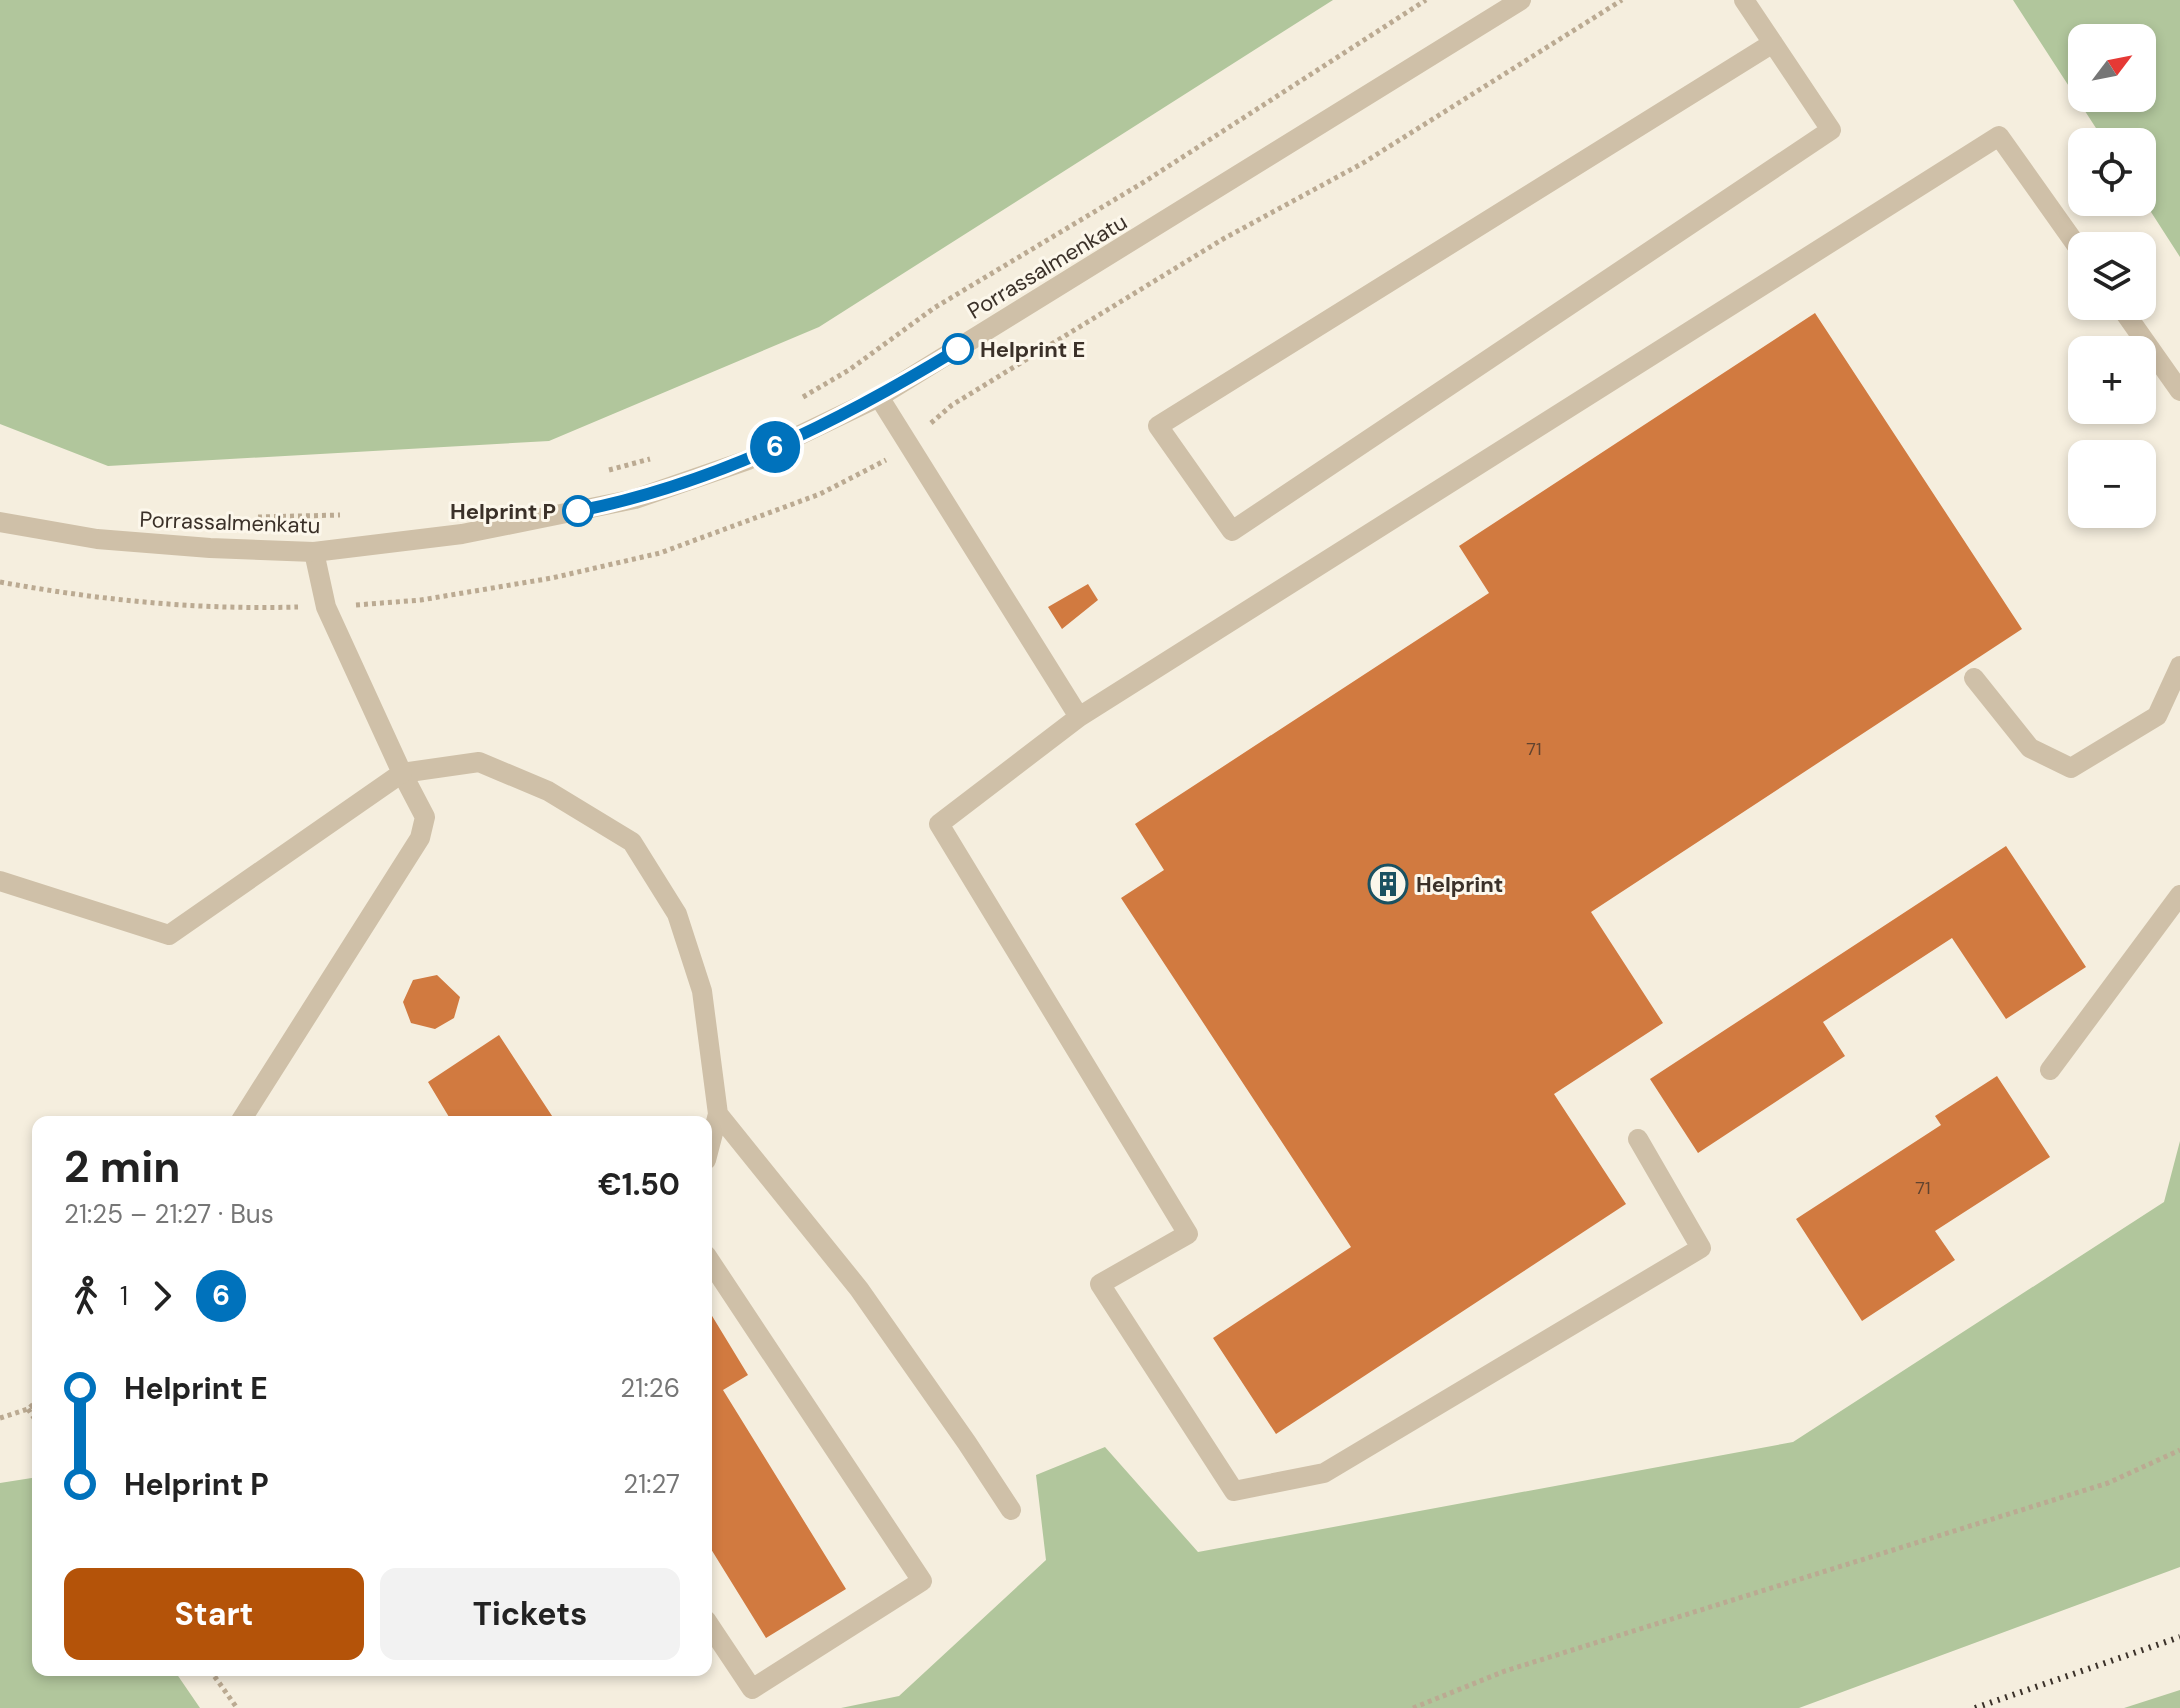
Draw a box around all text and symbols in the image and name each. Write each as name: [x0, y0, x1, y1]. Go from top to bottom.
north arrow: [2068, 24, 2156, 112]
map controls: [2068, 24, 2156, 528]
button: locate: [2068, 128, 2156, 216]
street label: Porrassalmenkatu: [962, 207, 1132, 325]
button: layers: [2068, 232, 2156, 320]
marker: Helprint E: [943, 334, 973, 364]
place label: Helprint E: [980, 335, 1085, 364]
button: +: [2068, 336, 2156, 424]
line badge: 6: [749, 421, 801, 473]
text: 6: [766, 428, 784, 465]
button: −: [2068, 440, 2156, 528]
marker: Helprint P: [563, 496, 593, 526]
place label: Helprint P: [450, 497, 556, 526]
street label: Porrassalmenkatu: [139, 505, 321, 540]
house number: 71: [1526, 737, 1542, 761]
building icon: Helprint: [1367, 863, 1409, 905]
place label: Helprint: [1416, 870, 1503, 899]
text: 2 min: [64, 1138, 180, 1196]
text: €1.50: [598, 1165, 680, 1204]
house number: 71: [1915, 1176, 1931, 1200]
text: 21:25 – 21:27 · Bus: [64, 1197, 274, 1231]
icon: walk: [64, 1274, 108, 1318]
icon: forward: [140, 1274, 184, 1318]
text: 6: [212, 1277, 230, 1314]
text: 1: [120, 1279, 128, 1313]
text: Helprint E: [124, 1369, 268, 1408]
text: 21:26: [620, 1371, 680, 1405]
text: Helprint P: [124, 1465, 269, 1504]
text: 21:27: [623, 1467, 680, 1501]
button: Start: [64, 1568, 364, 1660]
button: Tickets: [380, 1568, 680, 1660]

